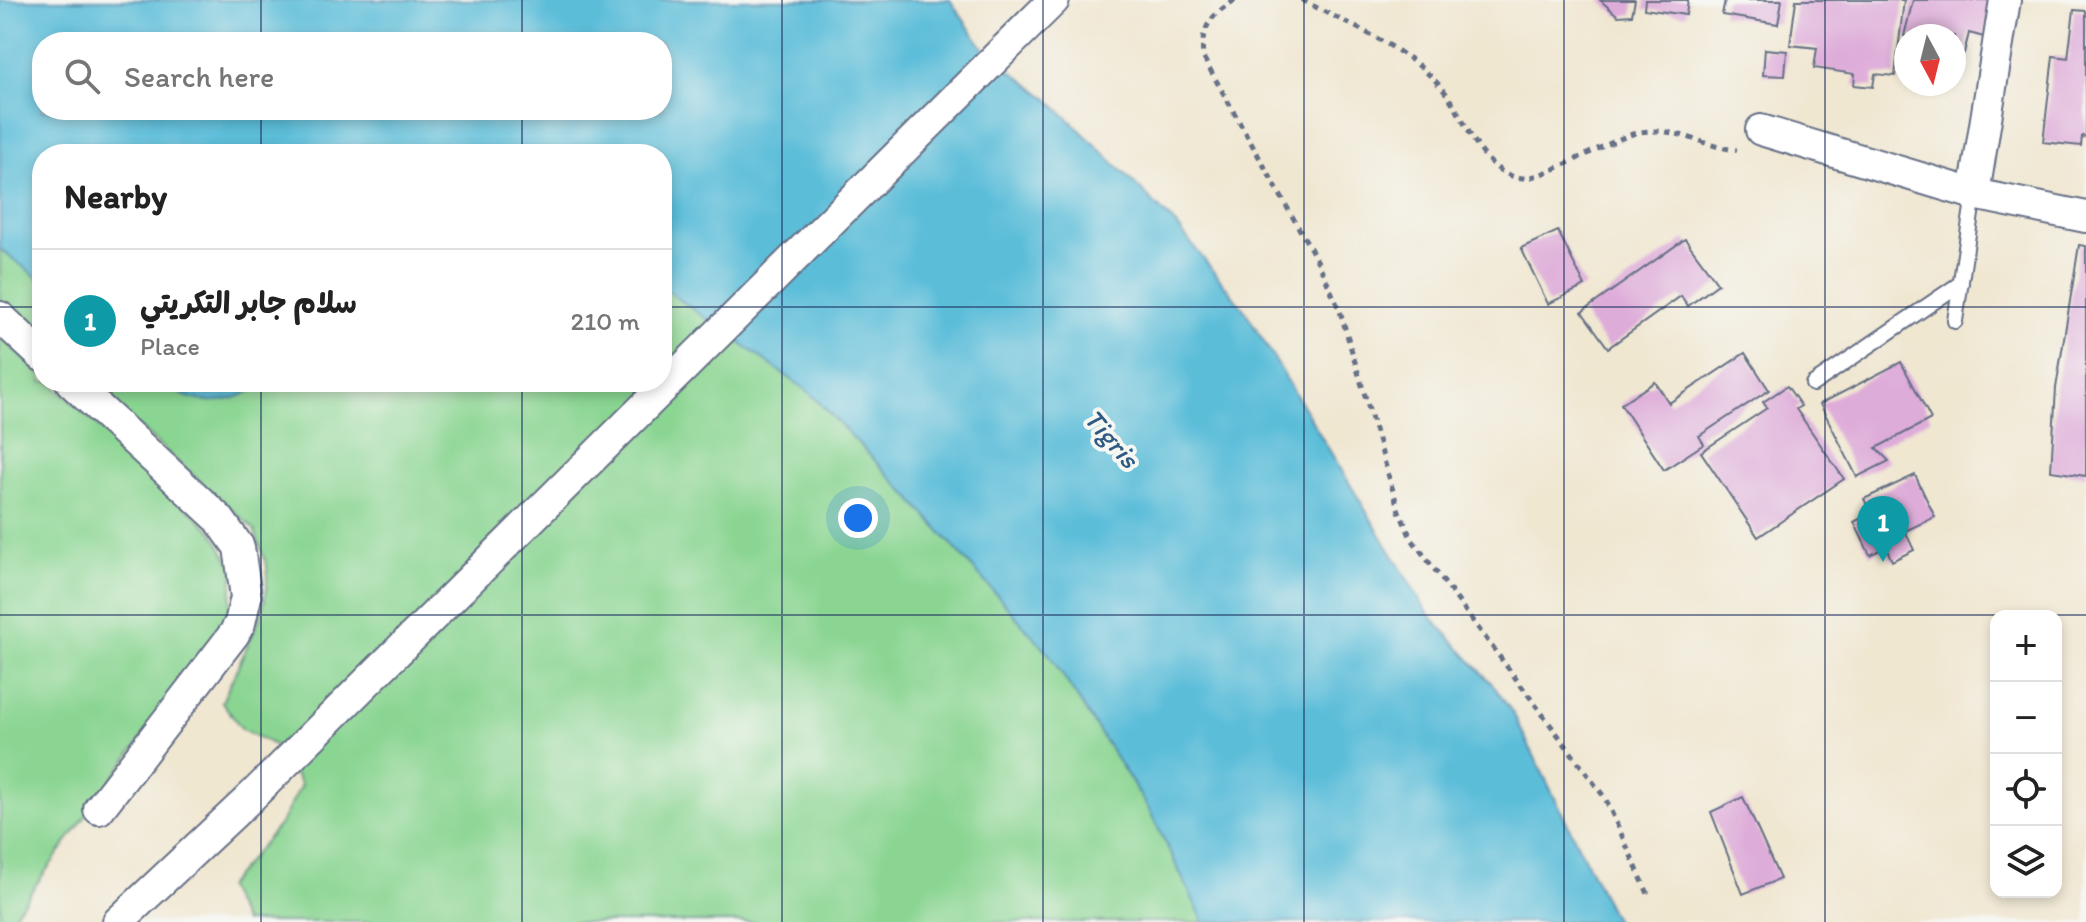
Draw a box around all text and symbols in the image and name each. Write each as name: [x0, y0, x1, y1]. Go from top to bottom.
north arrow: [1894, 24, 1966, 96]
search box: [32, 32, 672, 120]
icon: search: [60, 54, 104, 98]
text: Search here: [124, 58, 274, 95]
text: Nearby: [64, 176, 167, 217]
text: سلام جابر التكريتي: [140, 284, 357, 321]
text: 1: [84, 305, 96, 337]
text: 210 m: [571, 305, 640, 337]
text: Place: [140, 330, 200, 362]
water label: Tigris: [1077, 401, 1148, 476]
pin: 1: [1857, 496, 1909, 562]
your location: [838, 498, 878, 538]
map controls: [1990, 610, 2062, 898]
button: +: [1990, 610, 2062, 682]
button: −: [1990, 682, 2062, 754]
button: locate: [1990, 754, 2062, 826]
button: layers: [1990, 826, 2062, 898]

